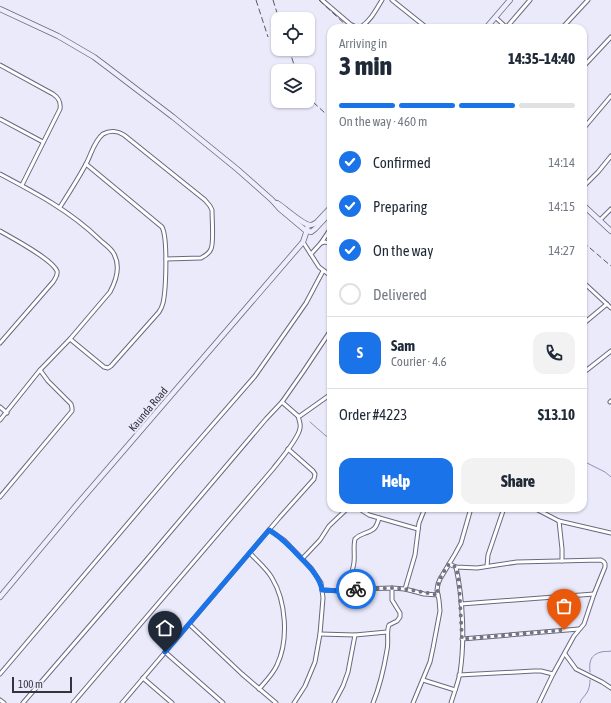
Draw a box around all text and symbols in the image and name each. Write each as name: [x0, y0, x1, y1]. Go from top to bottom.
map controls: [271, 12, 315, 108]
button: locate: [271, 12, 315, 56]
text: Arriving in: [339, 36, 387, 51]
text: 14:35–14:40: [508, 50, 575, 67]
text: 3 min: [339, 51, 392, 81]
button: layers: [271, 64, 315, 108]
text: On the way · 460 m: [339, 114, 427, 129]
icon: check: [339, 151, 361, 173]
text: Confirmed: [373, 154, 431, 171]
text: 14:14: [548, 155, 575, 170]
icon: check: [339, 195, 361, 217]
text: Preparing: [373, 198, 427, 215]
text: 14:15: [548, 199, 575, 214]
icon: check: [339, 239, 361, 261]
text: On the way: [373, 242, 434, 259]
text: 14:27: [548, 243, 575, 258]
text: Delivered: [373, 286, 427, 303]
button: phone: [533, 332, 575, 374]
text: Sam: [391, 337, 415, 354]
text: S: [357, 344, 363, 361]
text: Courier · 4.6: [391, 354, 447, 369]
street label: Kaunda Road: [126, 385, 170, 433]
text: Order #4223: [339, 406, 407, 423]
text: $13.10: [538, 406, 575, 423]
button: Help: [339, 458, 453, 504]
button: Share: [461, 458, 575, 504]
courier: [336, 569, 376, 609]
icon: bike: [345, 578, 367, 600]
pin: [547, 589, 581, 630]
icon: bag: [553, 595, 575, 617]
pin: [148, 611, 182, 652]
icon: home: [154, 617, 176, 639]
scale bar: [12, 675, 72, 694]
text: 100 m: [18, 678, 43, 690]

